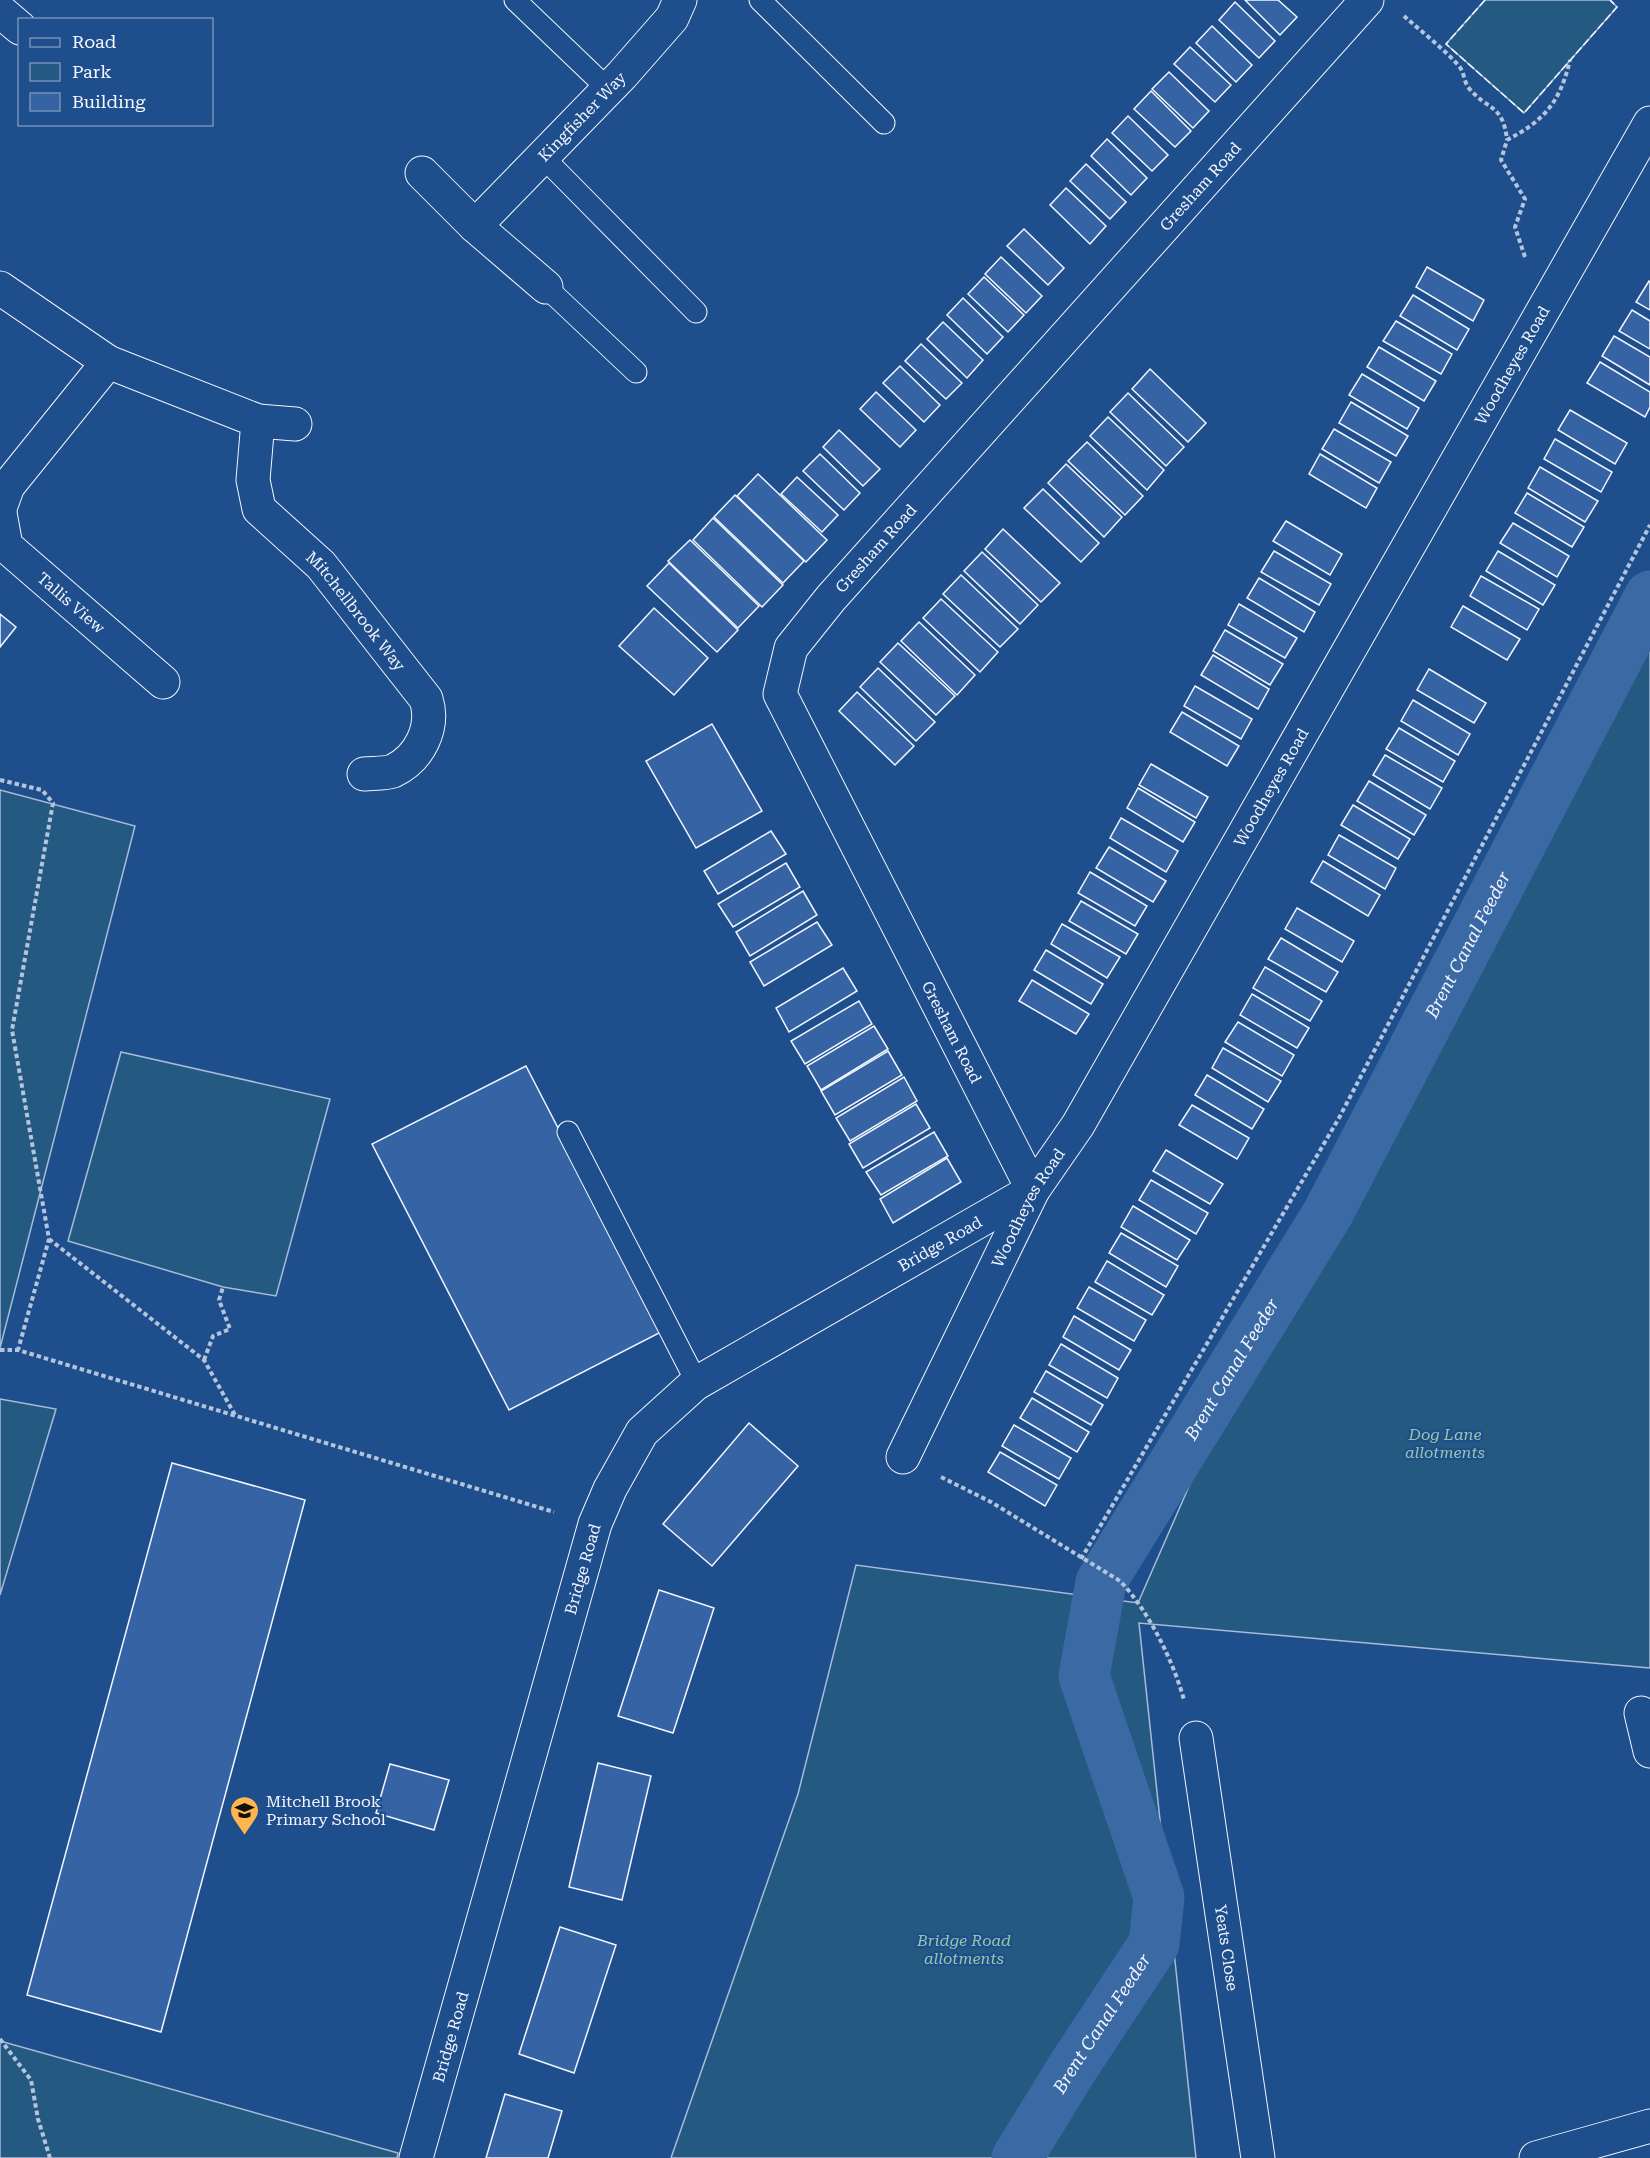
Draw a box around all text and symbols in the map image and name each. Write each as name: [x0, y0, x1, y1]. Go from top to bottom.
legend: [18, 18, 213, 126]
text: Road: [72, 31, 117, 52]
text: Park: [72, 61, 112, 82]
street label: Kingfisher Way: [534, 68, 630, 166]
text: Building: [72, 91, 146, 112]
street label: Gresham Road: [1156, 138, 1245, 235]
street label: Woodheyes Road: [1471, 303, 1554, 428]
street label: Gresham Road: [831, 500, 921, 597]
street label: Mitchellbrook Way: [302, 547, 410, 675]
street label: Tallis View: [33, 569, 109, 638]
street label: Woodheyes Road: [1230, 725, 1313, 850]
water label: Brent Canal Feeder: [1420, 867, 1515, 1022]
street label: Gresham Road: [918, 978, 986, 1087]
street label: Woodheyes Road: [988, 1145, 1069, 1271]
street label: Bridge Road: [895, 1212, 985, 1275]
water label: Brent Canal Feeder: [1179, 1294, 1283, 1445]
park label: Dog Lane allotments: [1405, 1425, 1485, 1462]
street label: Bridge Road: [561, 1522, 605, 1617]
place label: Mitchell Brook Primary School: [266, 1792, 386, 1829]
school or university icon: Mitchell Brook Primary School: [229, 1794, 261, 1836]
street label: Yeats Close: [1211, 1903, 1242, 1993]
park label: Bridge Road allotments: [916, 1931, 1011, 1968]
water label: Brent Canal Feeder: [1048, 1949, 1155, 2098]
street label: Bridge Road: [429, 1989, 473, 2084]

